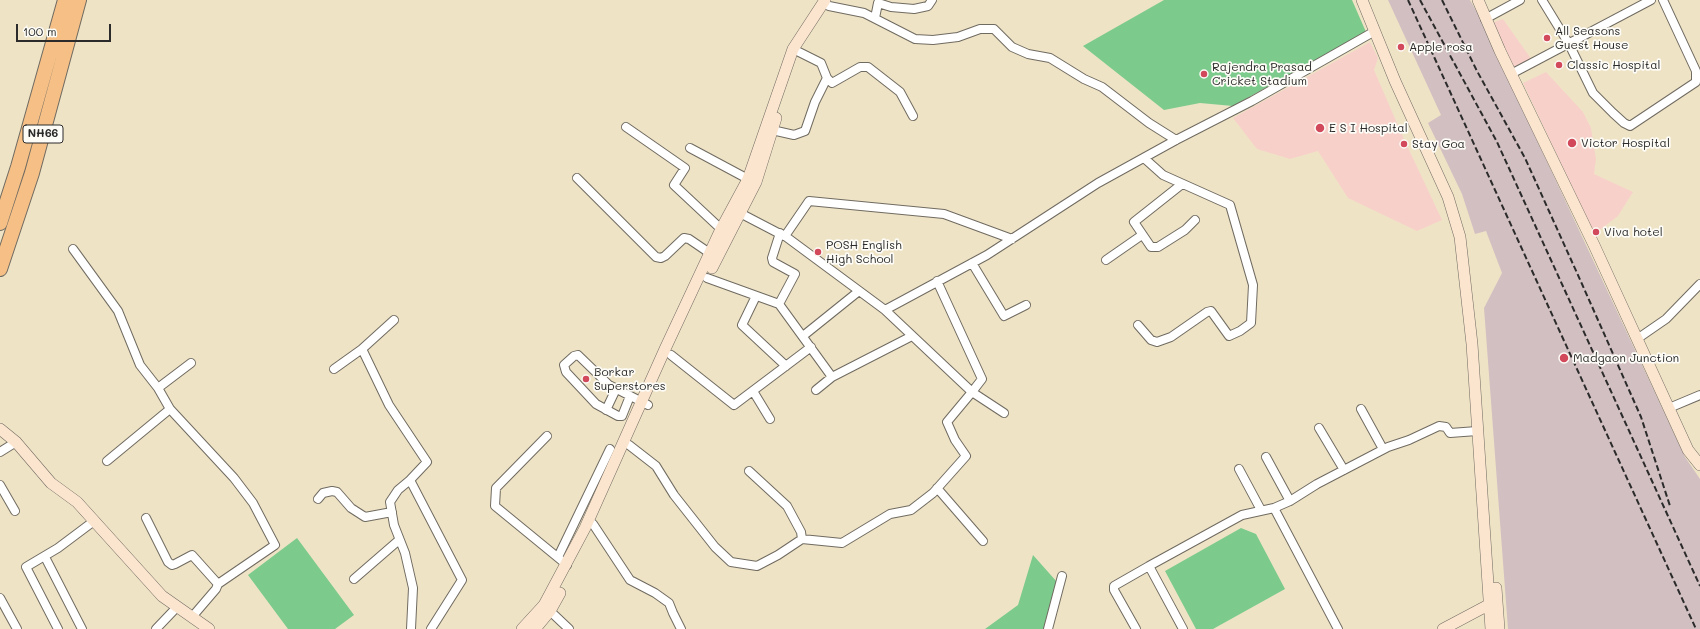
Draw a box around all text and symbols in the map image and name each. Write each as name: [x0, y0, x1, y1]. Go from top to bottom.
scale bar: [18, 16, 113, 42]
text: 100 m: [23, 23, 57, 39]
place label: All Seasons Guest House: [1555, 24, 1628, 52]
marker: All Seasons Guest House: [1542, 33, 1552, 43]
place label: Apple rosa: [1409, 40, 1473, 54]
marker: Apple rosa: [1396, 42, 1406, 52]
place label: Classic Hospital: [1567, 58, 1661, 72]
place label: Rajendra Prasad Cricket Stadium: [1212, 60, 1312, 88]
marker: Classic Hospital: [1554, 60, 1564, 70]
marker: Rajendra Prasad Cricket Stadium: [1199, 69, 1209, 79]
place label: E S I Hospital: [1329, 121, 1408, 135]
marker: E S I Hospital: [1314, 122, 1326, 134]
road number: NH66: [23, 125, 63, 143]
place label: Victor Hospital: [1581, 136, 1670, 150]
place label: Stay Goa: [1412, 137, 1465, 151]
marker: Victor Hospital: [1566, 137, 1578, 149]
marker: Stay Goa: [1399, 139, 1409, 149]
place label: Viva hotel: [1604, 225, 1663, 239]
marker: Viva hotel: [1591, 227, 1601, 237]
place label: POSH English High School: [826, 238, 902, 266]
marker: POSH English High School: [813, 247, 823, 257]
place label: Madgaon Junction: [1573, 351, 1679, 365]
marker: Madgaon Junction: [1558, 352, 1570, 364]
place label: Borkar Superstores: [594, 365, 666, 393]
marker: Borkar Superstores: [581, 374, 591, 384]

